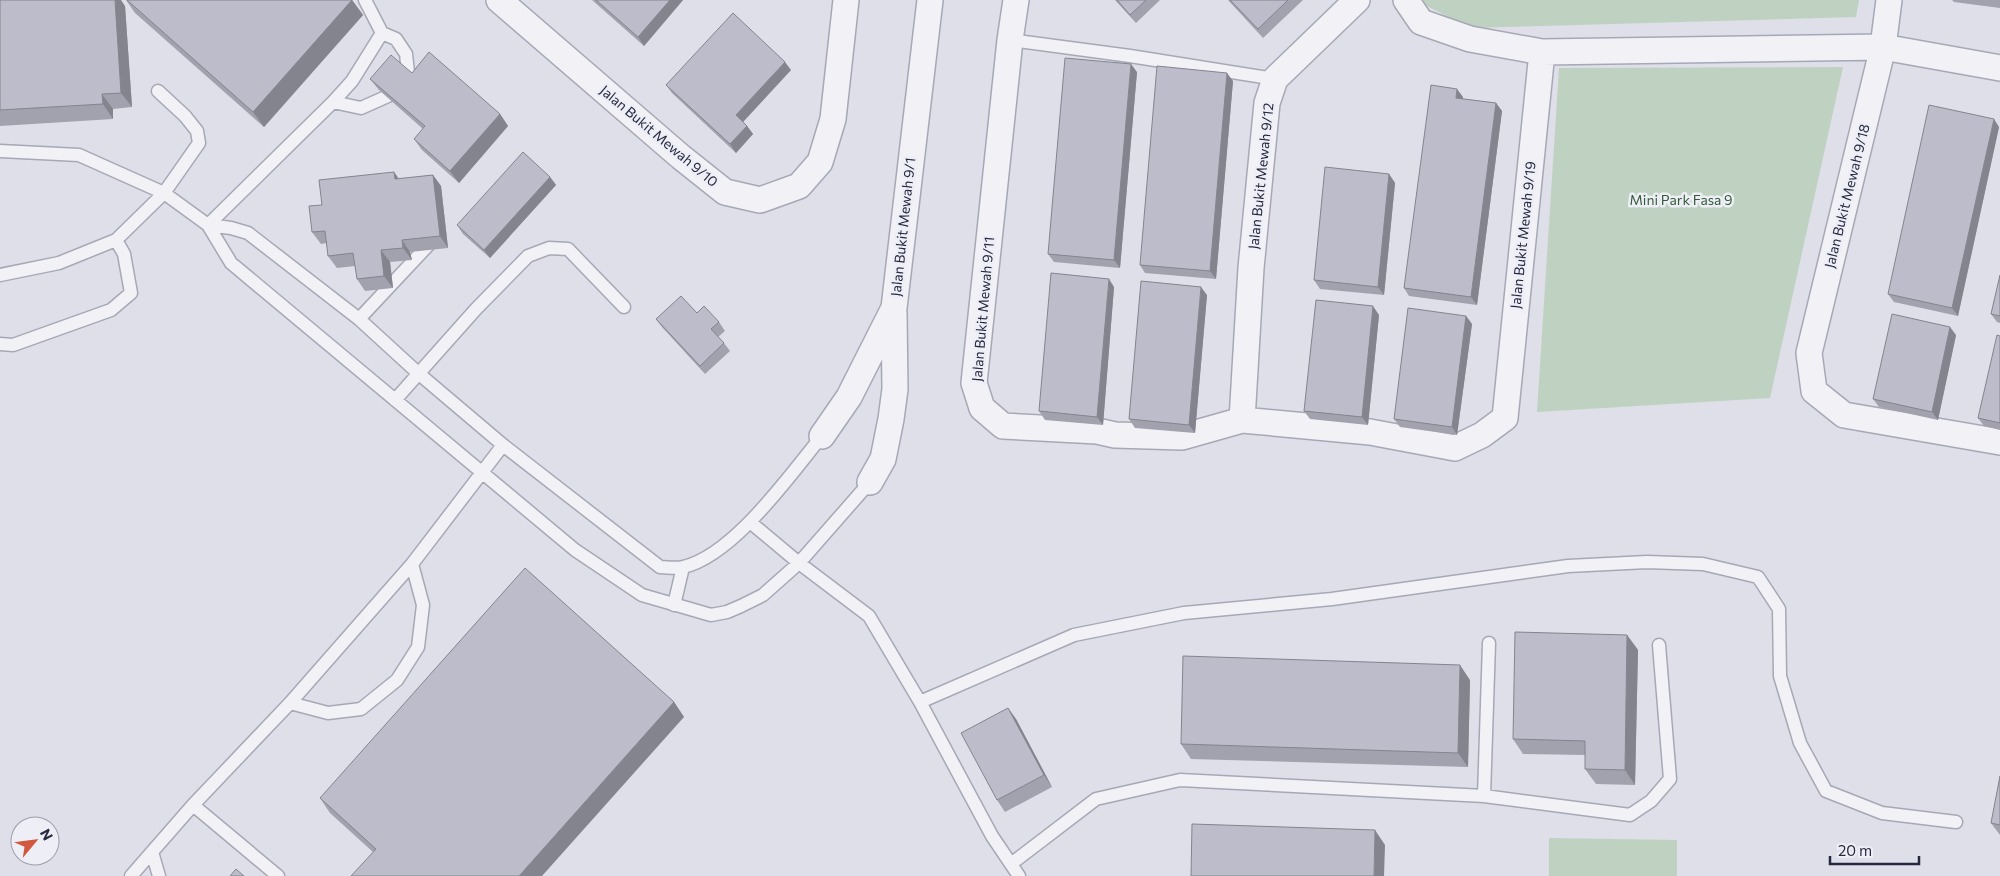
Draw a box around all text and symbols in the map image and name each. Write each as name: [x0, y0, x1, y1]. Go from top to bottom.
street label: Jalan Bukit Mewah 9/10: [597, 81, 722, 190]
street label: Jalan Bukit Mewah 9/12: [1244, 102, 1277, 250]
street label: Jalan Bukit Mewah 9/18: [1820, 122, 1873, 270]
street label: Jalan Bukit Mewah 9/1: [887, 157, 918, 297]
street label: Jalan Bukit Mewah 9/19: [1506, 160, 1539, 309]
park label: Mini Park Fasa 9: [1629, 191, 1733, 208]
street label: Jalan Bukit Mewah 9/11: [968, 236, 997, 382]
north arrow: [10, 816, 60, 866]
text: N: [37, 826, 57, 843]
scale bar: [1830, 834, 1919, 866]
text: 20 m: [1838, 841, 1872, 859]

